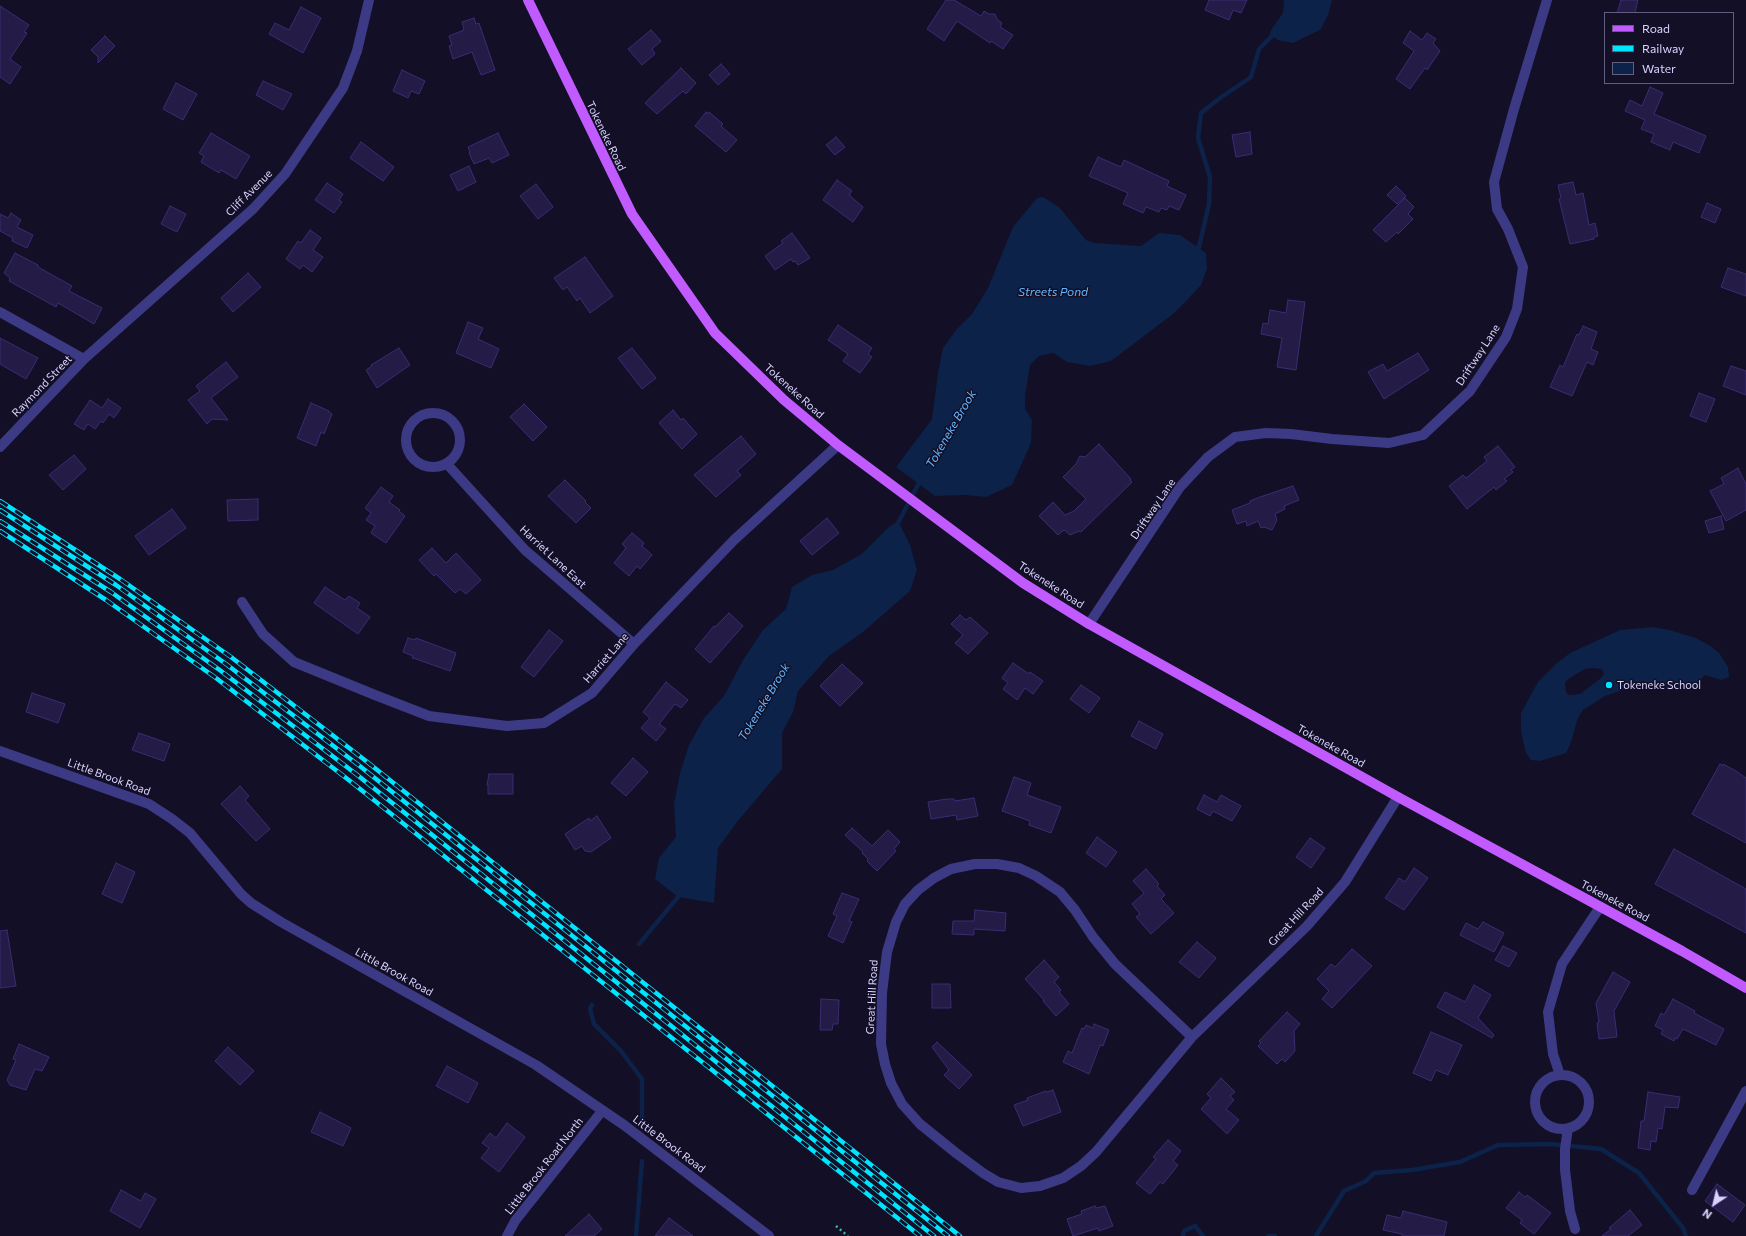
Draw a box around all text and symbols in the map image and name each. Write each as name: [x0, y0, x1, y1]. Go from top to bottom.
legend: [1604, 12, 1734, 84]
text: Road: [1642, 21, 1670, 35]
text: Railway: [1642, 41, 1684, 55]
text: Water: [1642, 61, 1676, 75]
street label: Tokeneke Road: [583, 99, 629, 173]
street label: Cliff Avenue: [223, 167, 275, 219]
water label: Streets Pond: [1018, 285, 1088, 299]
street label: Driftway Lane: [1453, 322, 1503, 388]
street label: Raymond Street: [9, 352, 75, 420]
street label: Tokeneke Road: [761, 361, 827, 421]
water label: Tokeneke Brook: [923, 387, 979, 471]
street label: Driftway Lane: [1128, 476, 1178, 542]
street label: Harriet Lane East: [517, 523, 589, 591]
street label: Tokeneke Road: [1016, 559, 1086, 611]
street label: Harriet Lane: [581, 630, 631, 686]
water label: Tokeneke Brook: [735, 661, 793, 743]
place label: Tokeneke School: [1617, 678, 1701, 692]
marker: Tokeneke School: [1604, 680, 1614, 690]
street label: Tokeneke Road: [1295, 722, 1367, 770]
street label: Little Brook Road: [66, 756, 152, 798]
street label: Tokeneke Road: [1578, 877, 1652, 925]
street label: Great Hill Road: [1266, 885, 1326, 949]
street label: Little Brook Road: [353, 945, 435, 999]
street label: Great Hill Road: [863, 959, 881, 1035]
street label: Little Brook Road: [630, 1113, 708, 1175]
street label: Little Brook Road North: [502, 1115, 586, 1217]
north arrow: [1694, 1184, 1734, 1224]
text: N: [1700, 1207, 1714, 1222]

